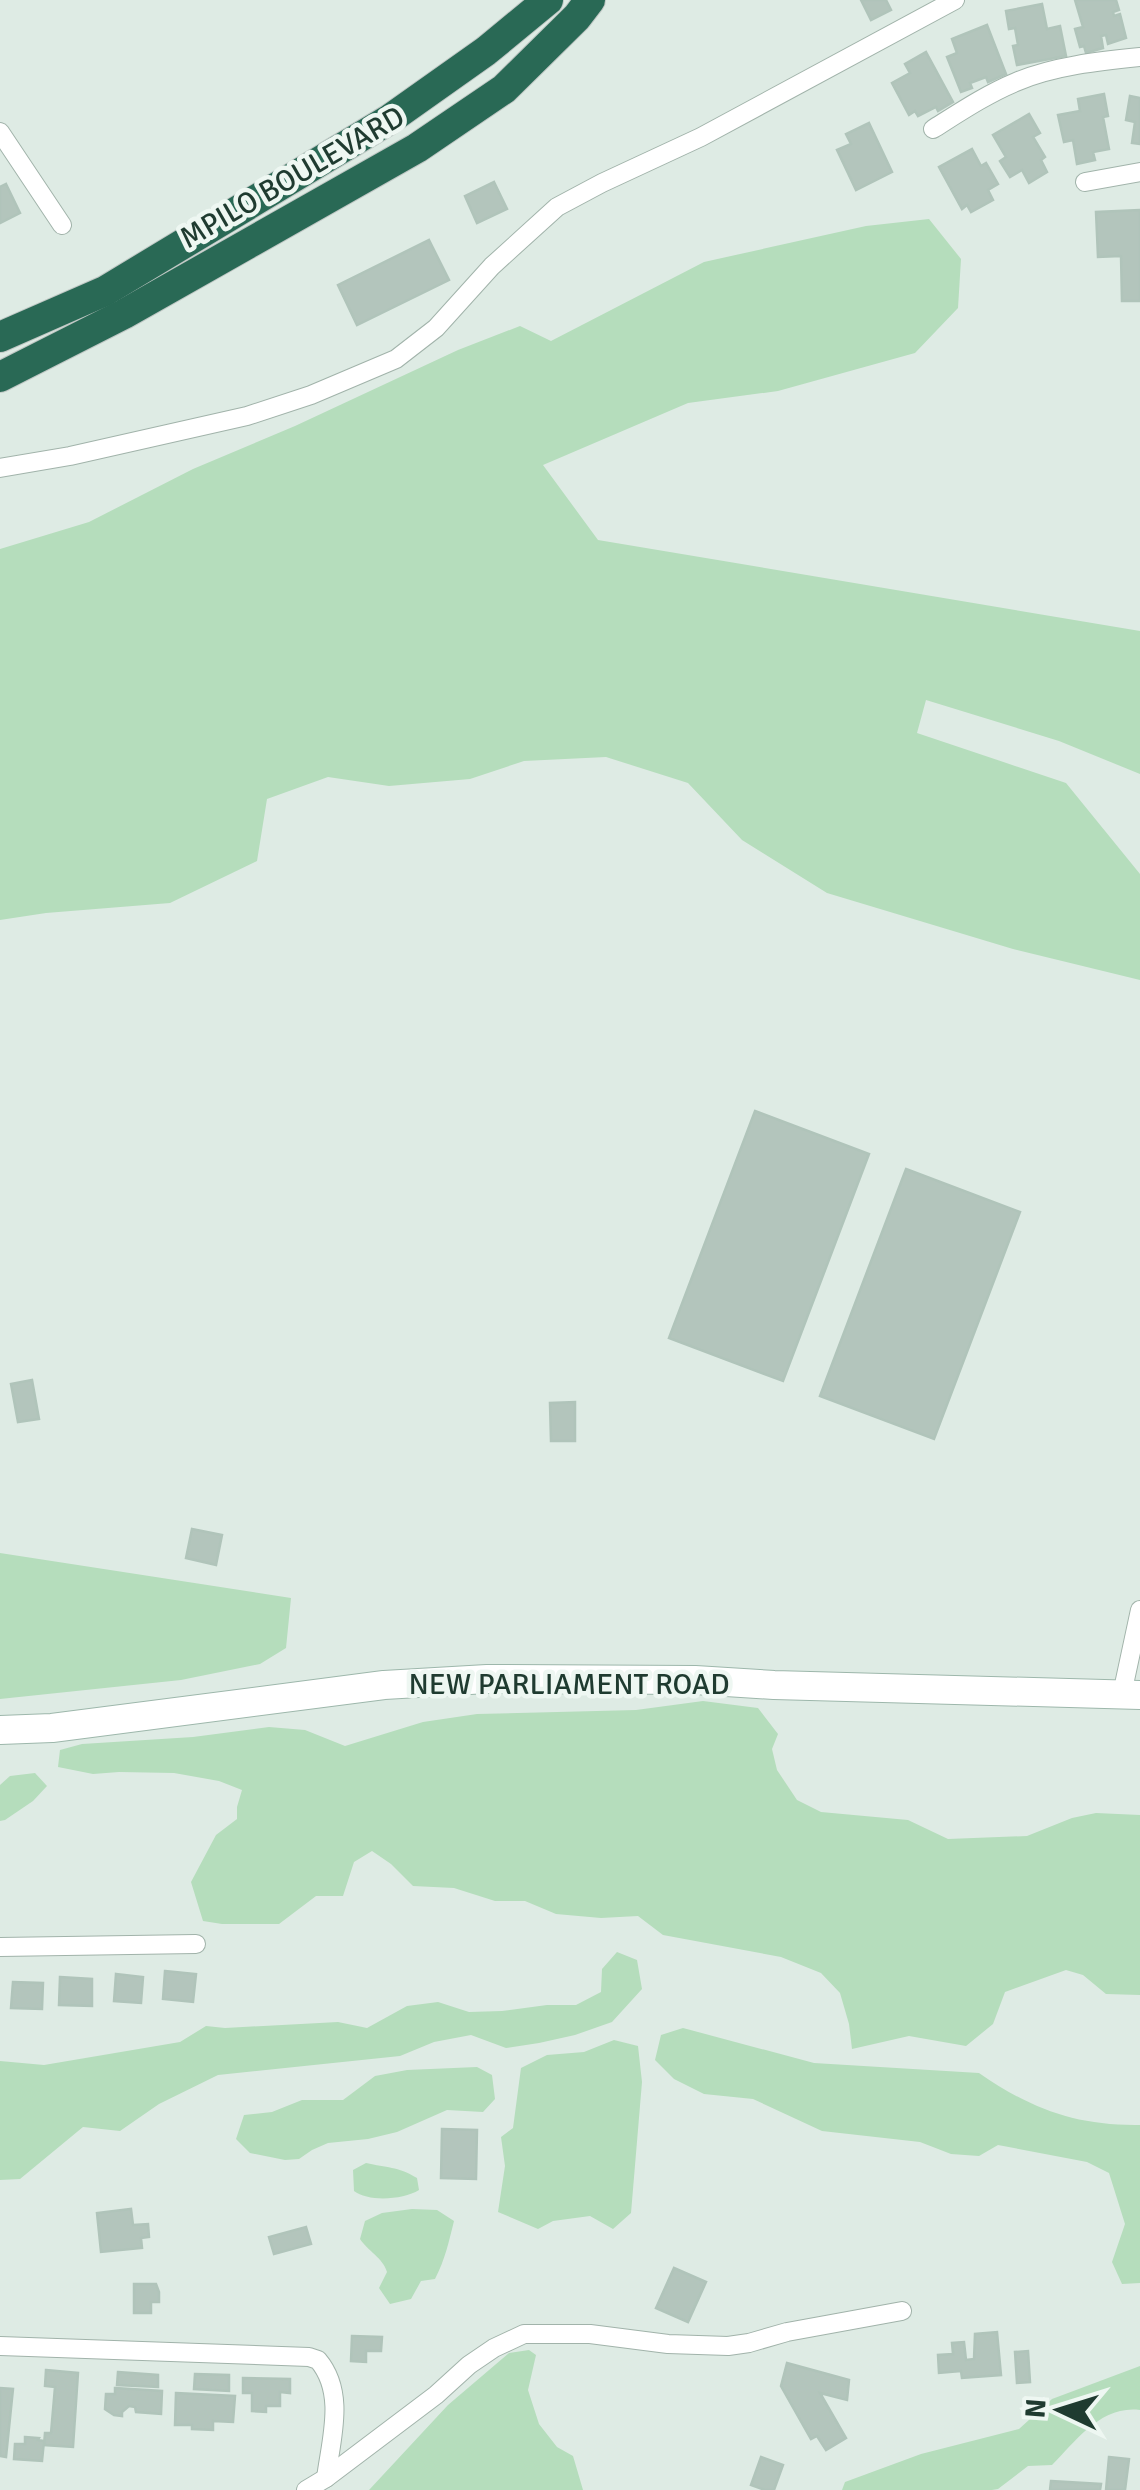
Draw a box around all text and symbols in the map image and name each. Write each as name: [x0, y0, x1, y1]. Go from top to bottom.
street label: MPILO BOULEVARD: [174, 98, 411, 257]
street label: NEW PARLIAMENT ROAD: [408, 1666, 730, 1703]
north arrow: [1010, 2360, 1110, 2460]
text: N: [1018, 2397, 1054, 2419]

